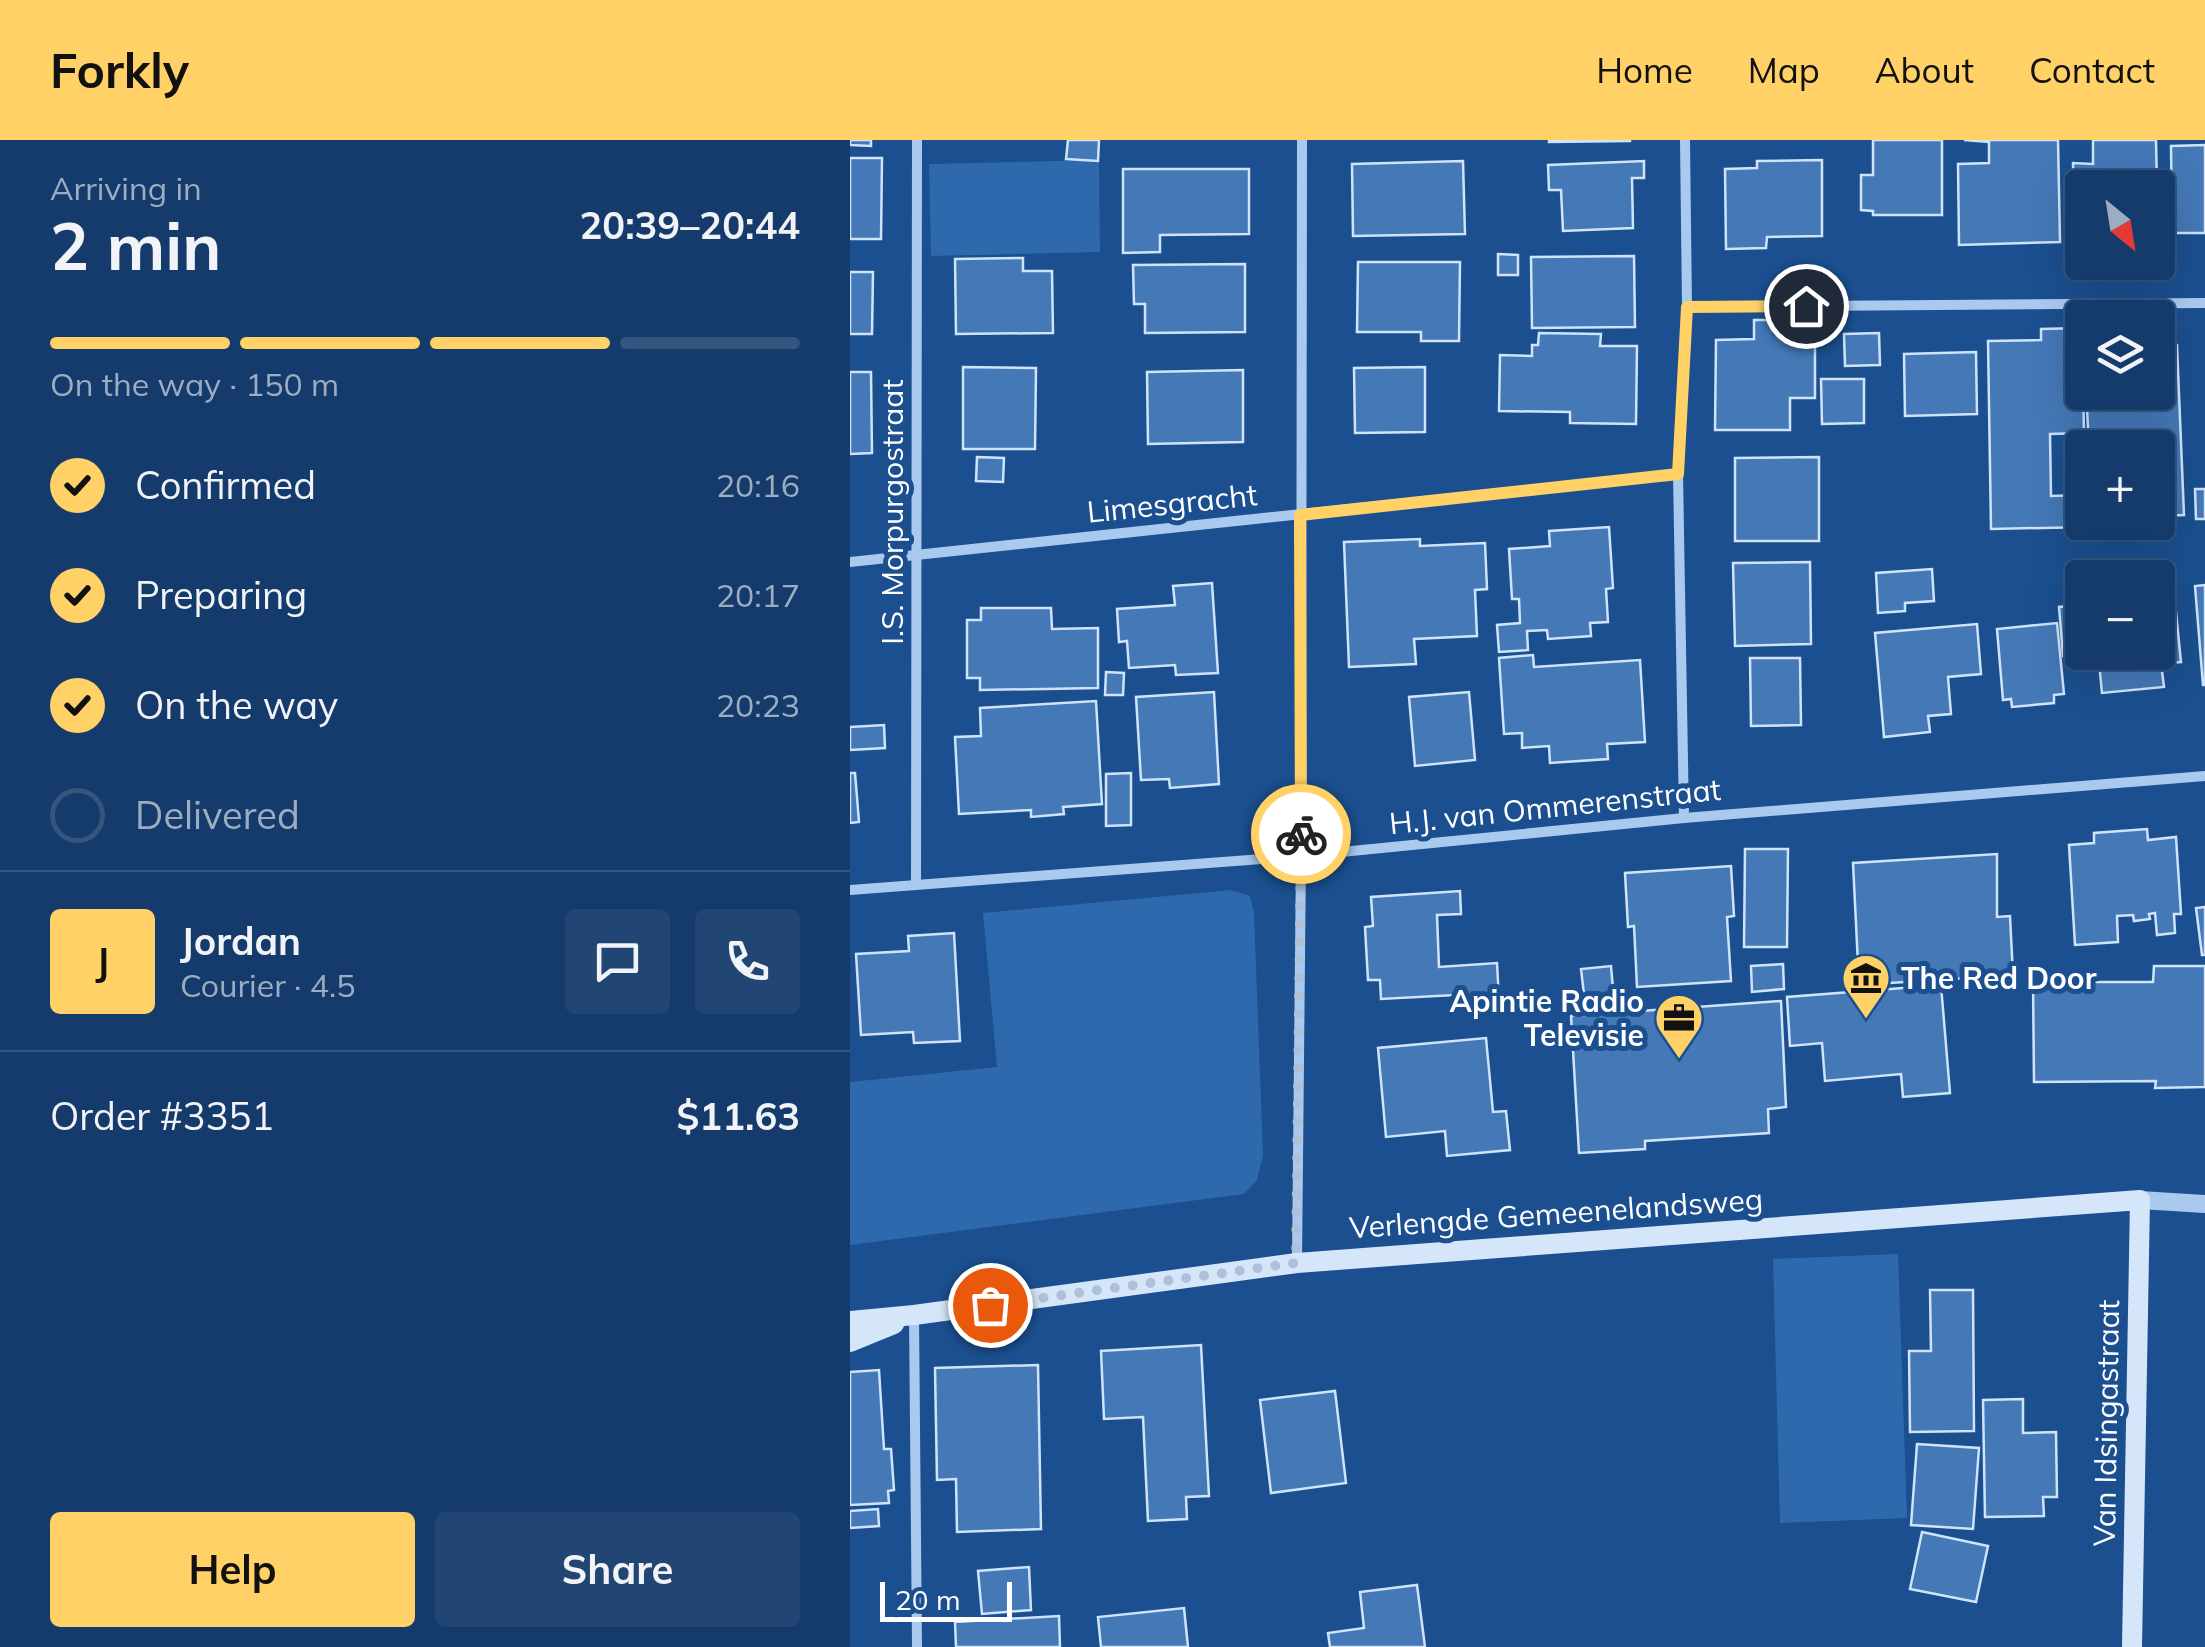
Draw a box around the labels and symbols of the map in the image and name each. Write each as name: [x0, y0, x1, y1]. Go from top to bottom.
north arrow: [2065, 170, 2175, 280]
pin: [1764, 264, 1849, 349]
street label: I.S. Morpurgostraat: [873, 379, 911, 645]
street label: Limesgracht: [1085, 475, 1259, 531]
street label: H.J. van Ommerenstraat: [1387, 770, 1723, 842]
courier: [1251, 784, 1351, 884]
museum icon: The Red Door: [1840, 952, 1892, 1020]
place label: The Red Door: [1901, 959, 2097, 997]
place label: Apintie Radio Televisie: [1449, 982, 1644, 1054]
office icon: Apintie Radio Televisie: [1653, 992, 1705, 1060]
street label: Verlengde Gemeenelandsweg: [1348, 1180, 1764, 1246]
pin: [948, 1263, 1033, 1348]
street label: Van Idsingastraat: [2085, 1299, 2127, 1547]
scale bar: [880, 1577, 1012, 1622]

